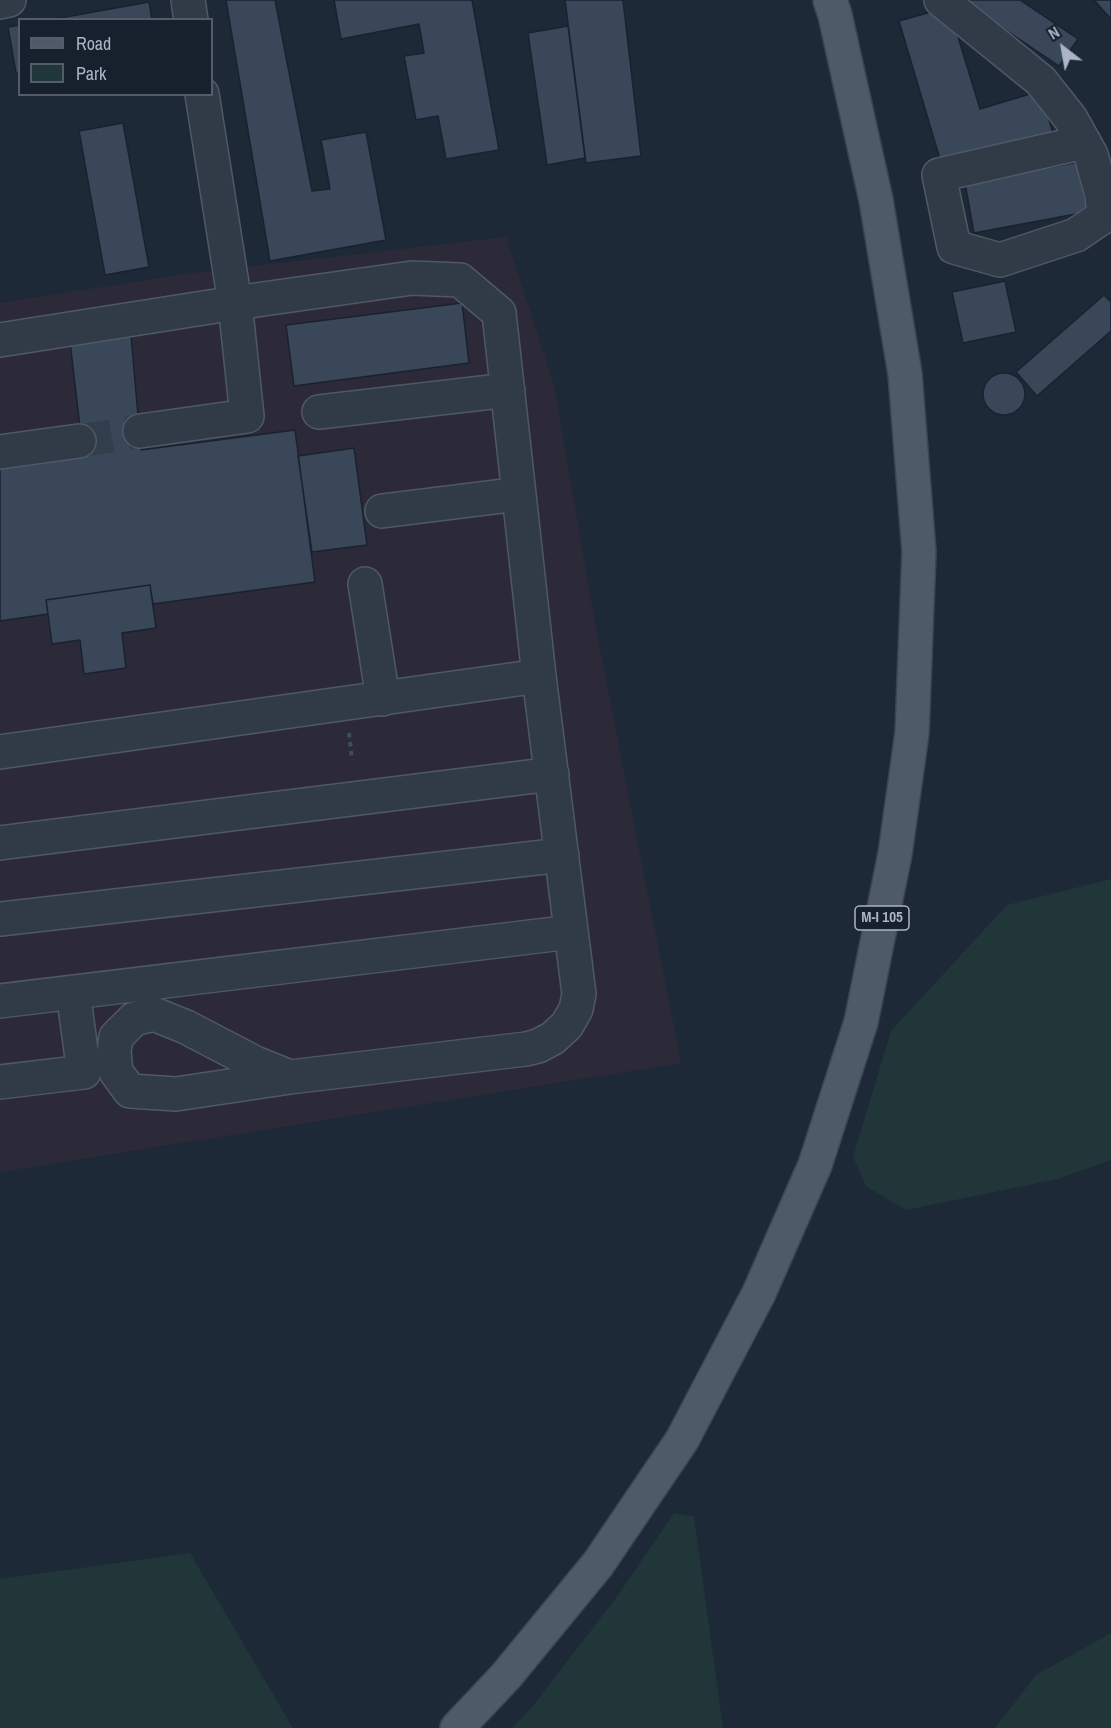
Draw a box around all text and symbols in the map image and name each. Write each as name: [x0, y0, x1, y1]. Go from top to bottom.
legend: [18, 18, 213, 96]
north arrow: [1033, 18, 1093, 78]
text: N: [1044, 21, 1063, 44]
text: Road: [76, 31, 111, 56]
text: Park: [76, 61, 106, 86]
road number: M-I 105: [855, 906, 909, 930]

